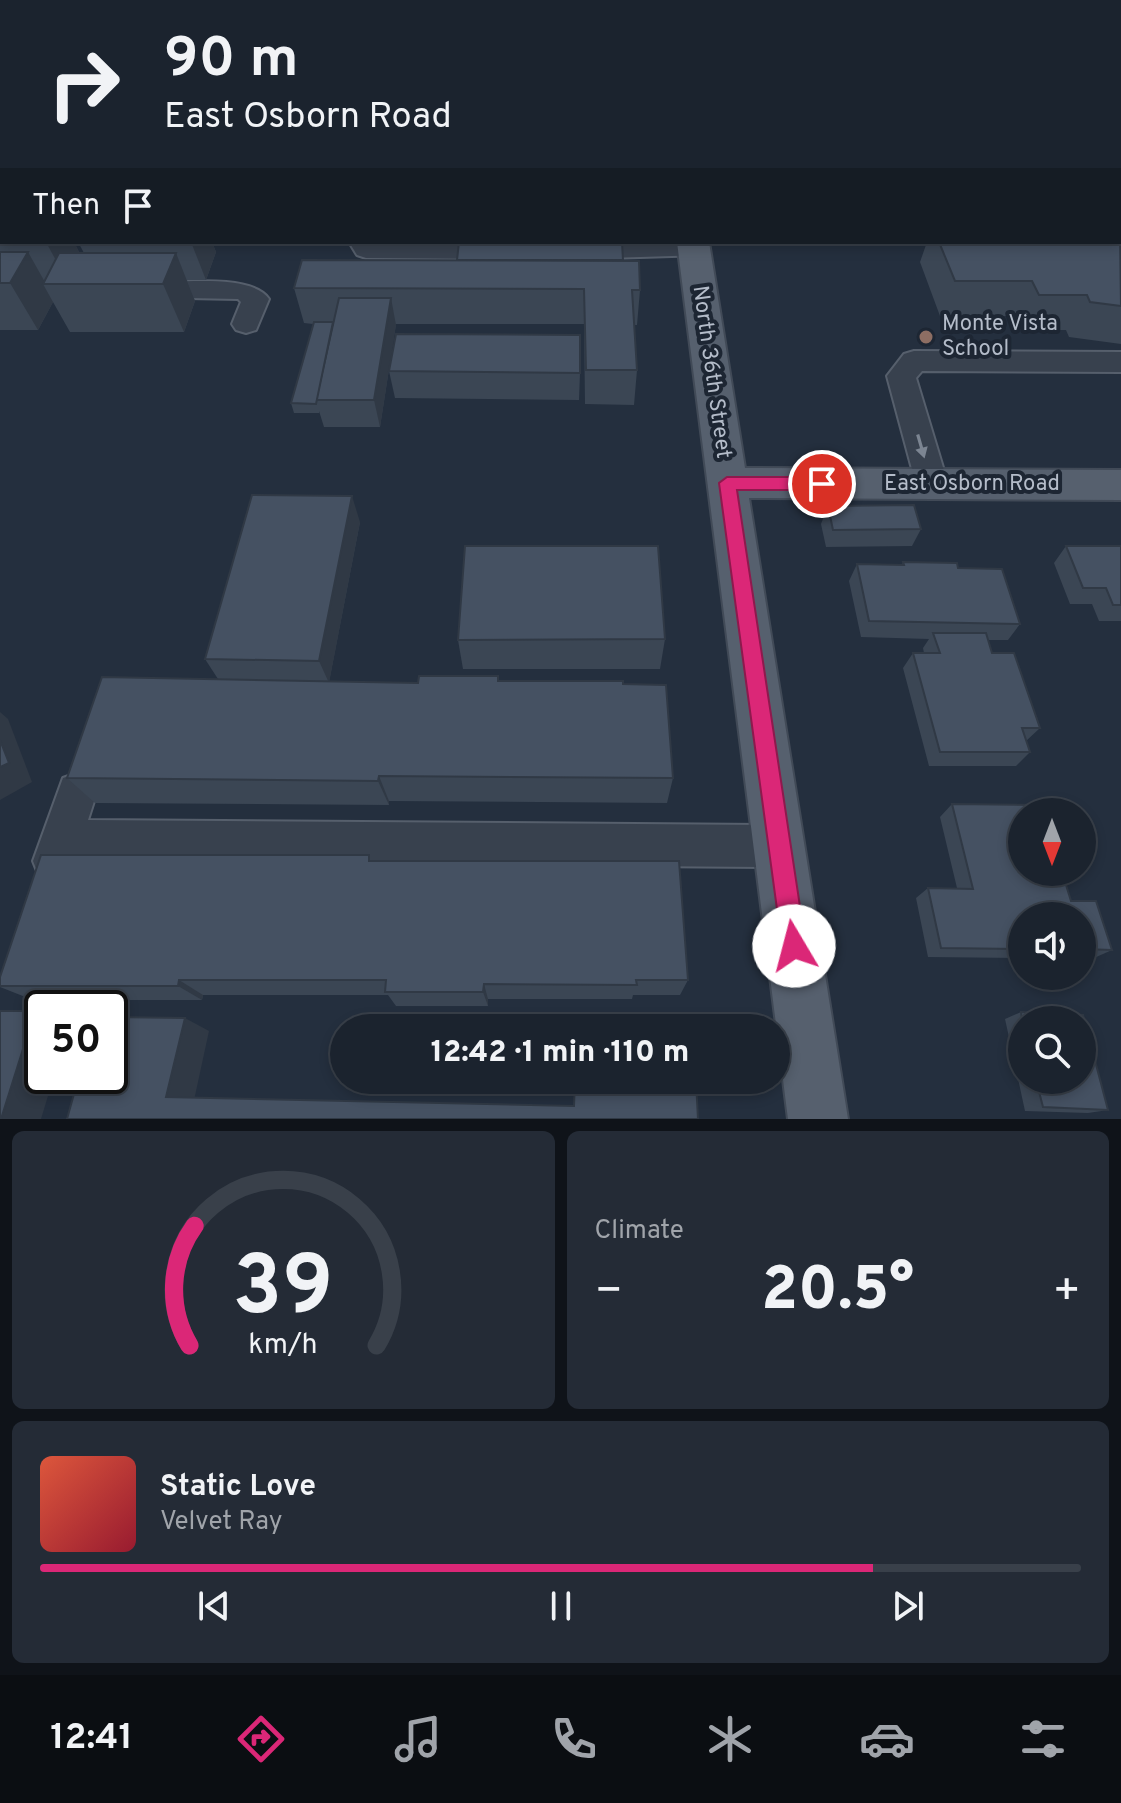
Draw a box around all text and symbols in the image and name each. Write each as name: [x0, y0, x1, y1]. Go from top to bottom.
text: 90 m: [164, 26, 299, 96]
icon: right: [32, 32, 136, 136]
text: East Osborn Road: [164, 95, 452, 141]
icon: arrive: [116, 184, 160, 228]
text: Then: [32, 188, 100, 225]
street label: North 36th Street: [685, 284, 737, 460]
place label: Monte Vista School: [942, 311, 1058, 363]
marker: Monte Vista School: [917, 328, 935, 346]
one-way arrow: [915, 435, 928, 459]
pin: [788, 450, 856, 518]
icon: arrive: [800, 462, 844, 506]
street label: East Osborn Road: [884, 471, 1060, 498]
north arrow: [1008, 798, 1096, 886]
map controls: [1008, 798, 1096, 1094]
button: sound: [1008, 902, 1096, 990]
position arrow: [752, 904, 836, 988]
speed limit sign: 50: [24, 990, 128, 1094]
button: search: [1008, 1006, 1096, 1094]
text: 12:42 · 1 min · 110 m: [431, 1035, 689, 1072]
text: Climate: [595, 1215, 684, 1248]
text: 39: [233, 1239, 334, 1344]
text: 20.5°: [761, 1255, 914, 1331]
text: −: [595, 1265, 623, 1321]
text: +: [1053, 1265, 1081, 1321]
text: km/h: [249, 1328, 318, 1364]
text: Static Love: [160, 1469, 316, 1506]
text: Velvet Ray: [160, 1506, 283, 1539]
icon: previous: [192, 1584, 236, 1628]
icon: pause: [539, 1584, 583, 1628]
icon: next: [886, 1584, 930, 1628]
icon: directions: [233, 1711, 289, 1767]
icon: music: [390, 1711, 446, 1767]
icon: phone: [546, 1711, 602, 1767]
icon: climate: [702, 1711, 758, 1767]
icon: car: [859, 1711, 915, 1767]
icon: filters: [1015, 1711, 1071, 1767]
text: 12:41: [50, 1716, 133, 1762]

